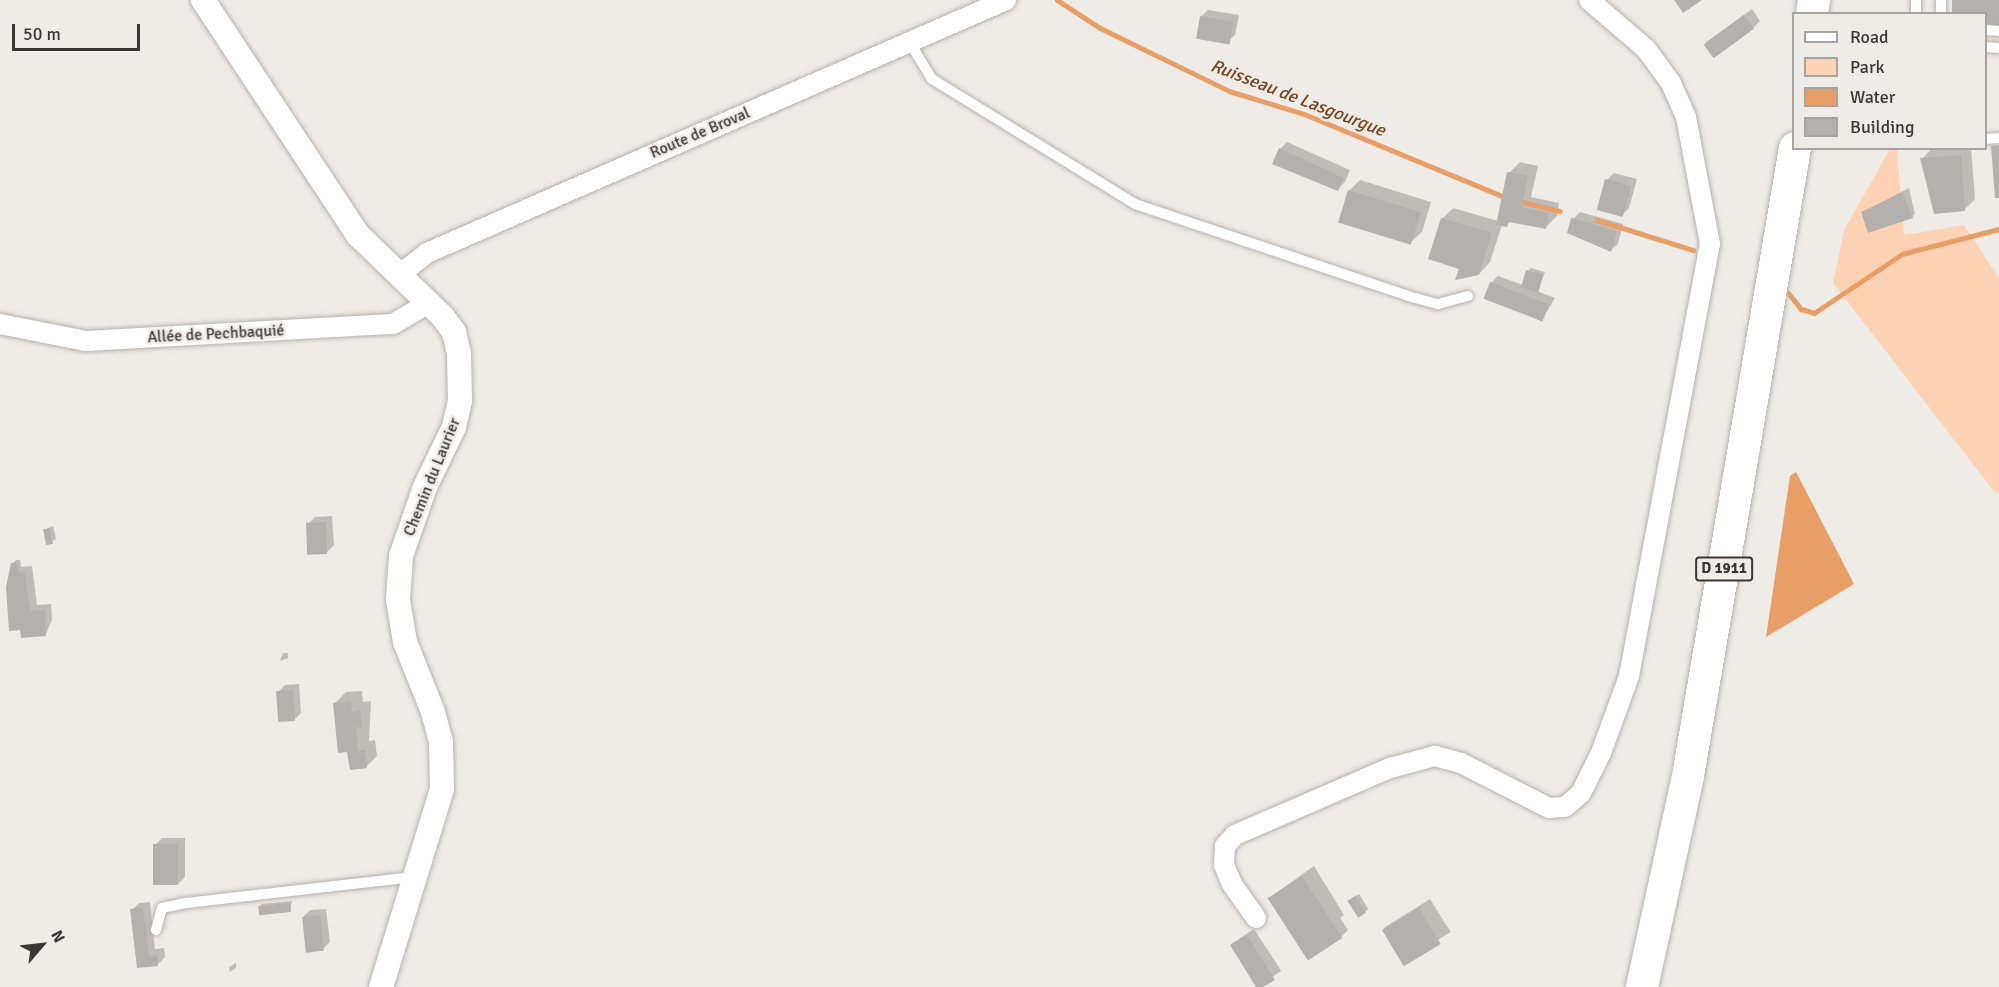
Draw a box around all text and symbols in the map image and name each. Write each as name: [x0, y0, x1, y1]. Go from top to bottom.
scale bar: [15, 12, 142, 50]
legend: [1792, 12, 1987, 150]
text: 50 m: [23, 23, 61, 45]
text: Road: [1850, 26, 1889, 48]
water label: Ruisseau de Lasgourgue: [1208, 55, 1388, 141]
text: Park: [1850, 56, 1885, 78]
text: Water: [1850, 86, 1895, 108]
street label: Route de Broval: [647, 103, 753, 163]
text: Building: [1850, 116, 1914, 138]
street label: Allée de Pechbaquié: [147, 321, 285, 347]
street label: Chemin du Laurier: [400, 415, 464, 539]
road number: D 1911: [1694, 557, 1754, 581]
north arrow: [12, 915, 72, 975]
text: N: [46, 927, 69, 946]

